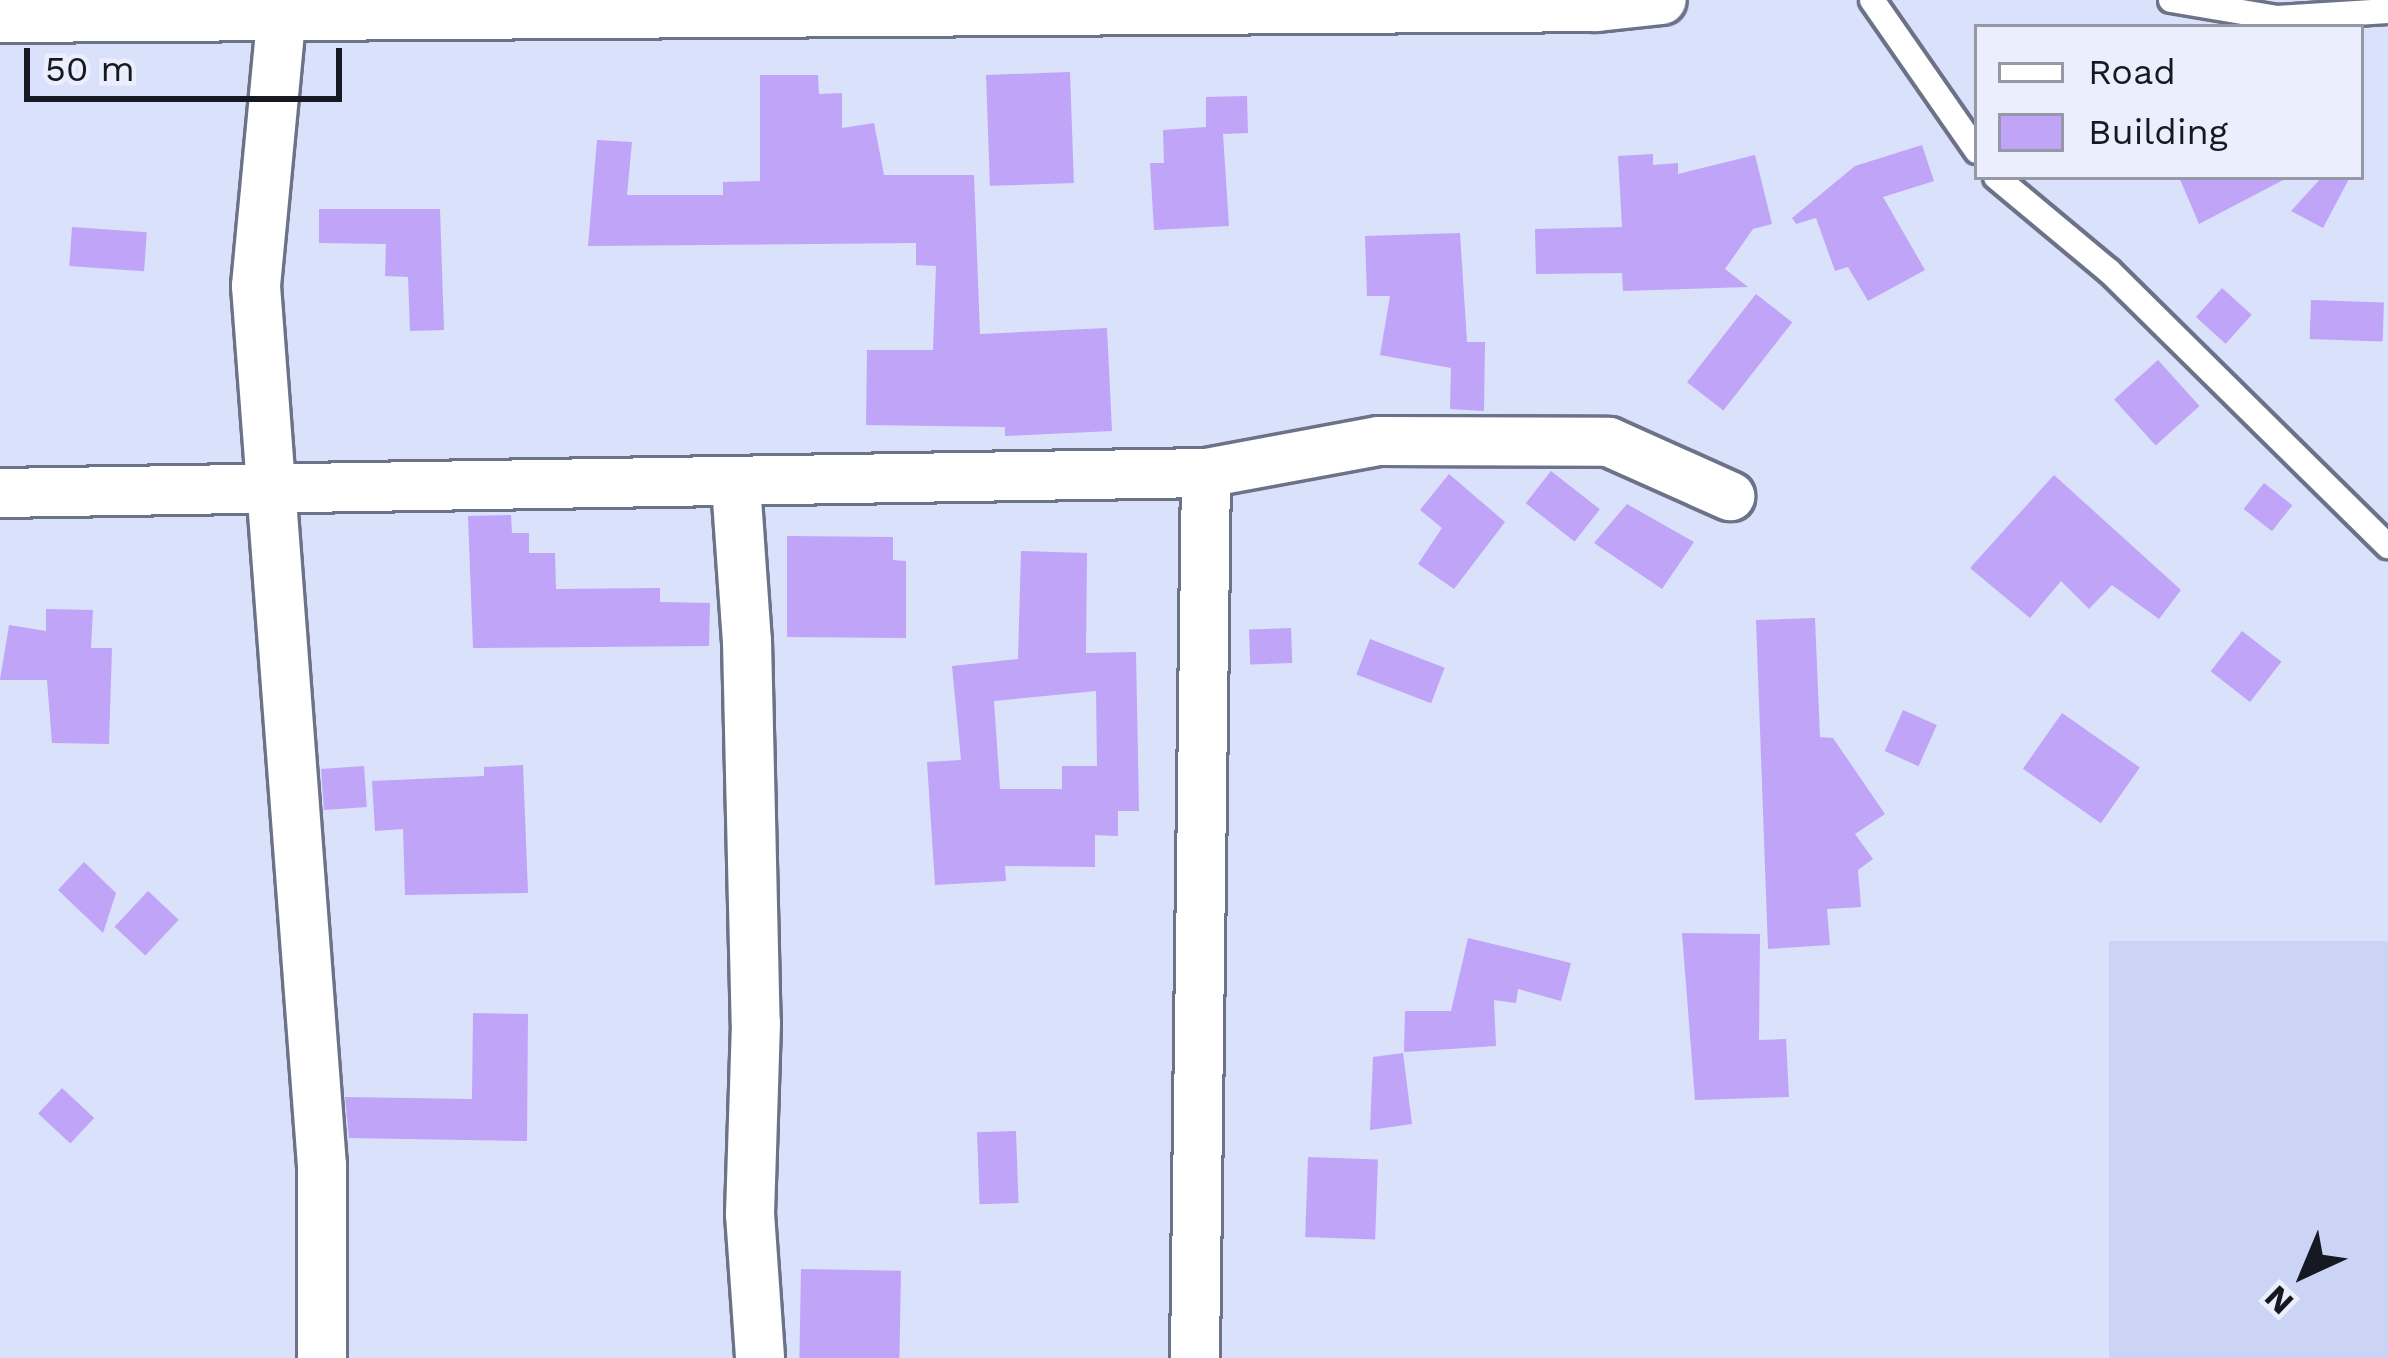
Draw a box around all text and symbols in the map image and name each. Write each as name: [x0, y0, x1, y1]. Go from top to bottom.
scale bar: [30, 24, 348, 98]
legend: [1974, 24, 2364, 180]
text: 50 m: [45, 48, 135, 90]
text: Road: [2088, 51, 2176, 93]
text: Building: [2088, 111, 2228, 153]
north arrow: [2244, 1214, 2364, 1334]
text: N: [2256, 1278, 2301, 1323]

